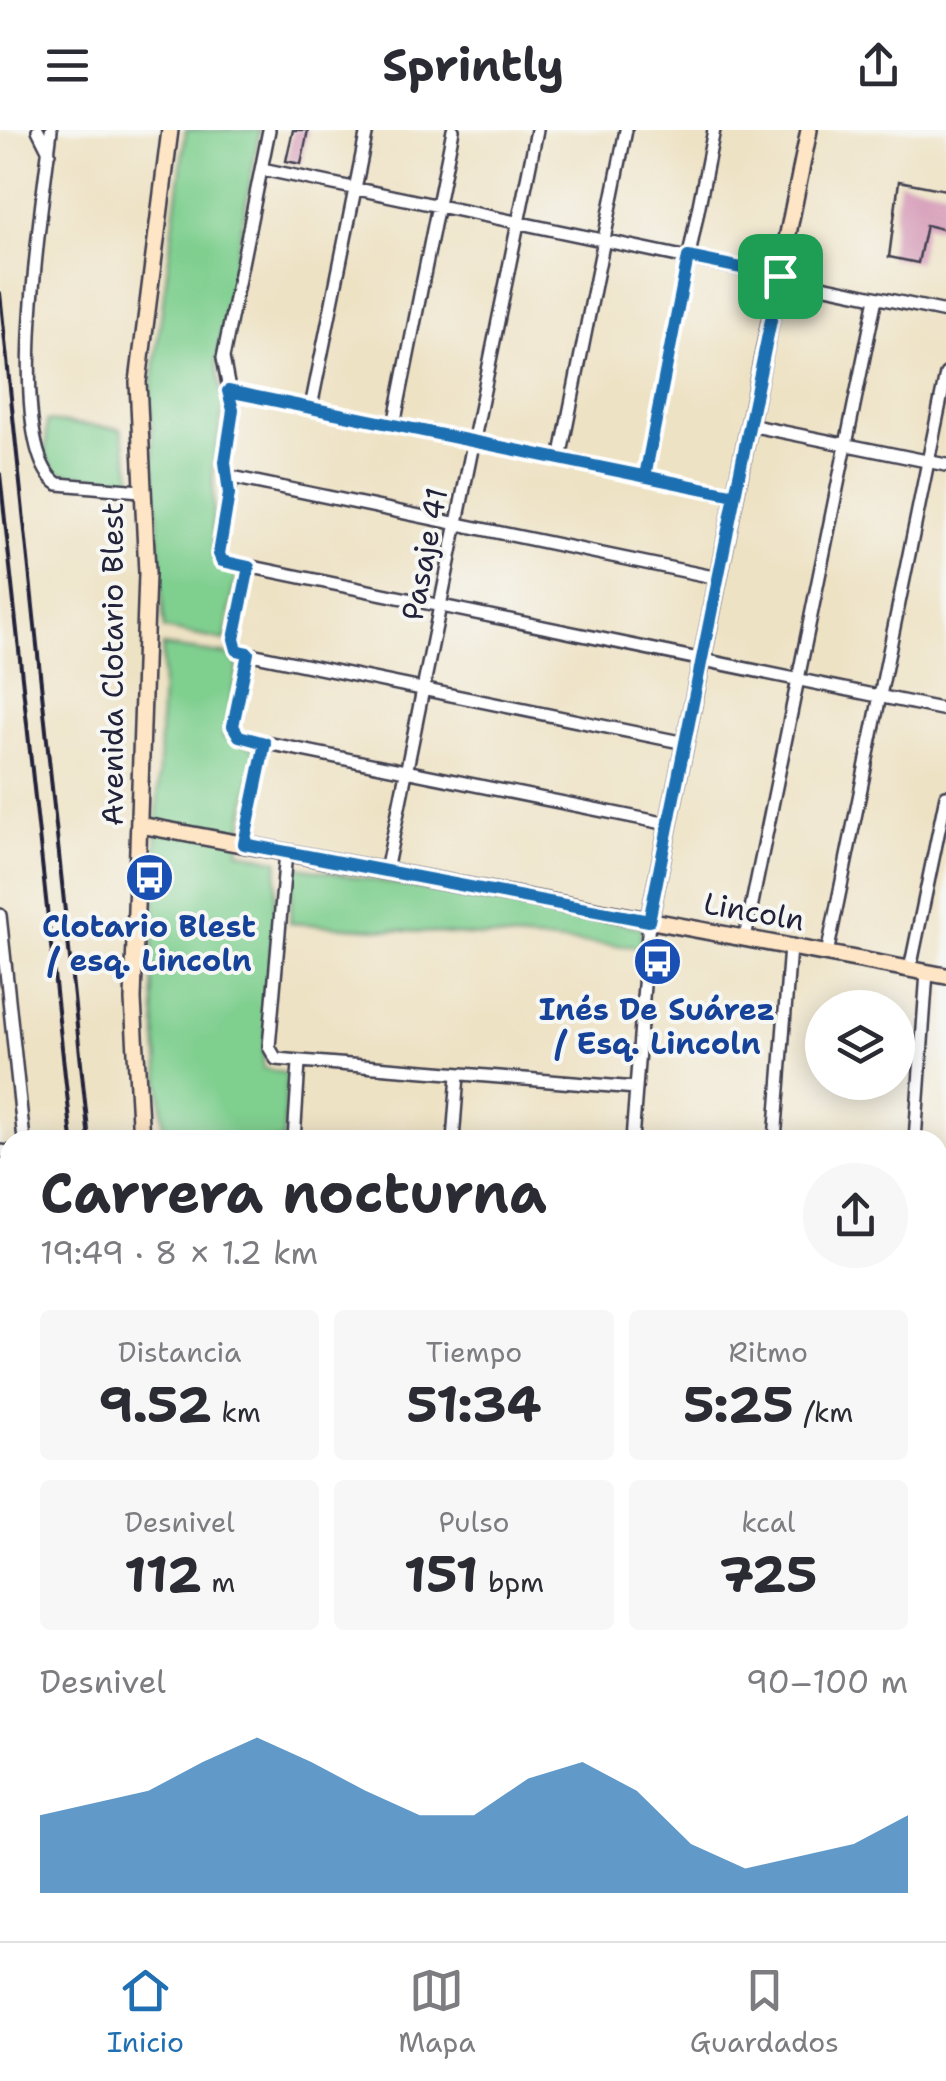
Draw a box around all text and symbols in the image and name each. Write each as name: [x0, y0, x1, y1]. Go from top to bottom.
text: Sprintly: [382, 35, 564, 95]
icon: menu: [40, 38, 95, 93]
icon: share: [851, 38, 906, 93]
pin: [738, 234, 823, 319]
icon: arrive: [753, 249, 808, 304]
street label: Pasaje 41: [392, 484, 457, 624]
street label: Avenida Clotario Blest: [92, 502, 133, 826]
bus stop icon: Clotario Blest / esq. Lincoln: [123, 852, 175, 904]
street label: Lincoln: [700, 882, 808, 941]
place label: Clotario Blest / esq. Lincoln: [42, 906, 256, 981]
bus stop icon: Inés De Suárez / Esq. Lincoln: [631, 935, 683, 987]
place label: Inés De Suárez / Esq. Lincoln: [539, 989, 775, 1064]
map controls: [805, 990, 915, 1100]
button: layers: [805, 990, 915, 1100]
text: Carrera nocturna: [40, 1156, 547, 1230]
button: share: [803, 1163, 908, 1268]
text: 19:49 · 8 × 1.2 km: [40, 1231, 318, 1274]
text: Distancia: [118, 1333, 241, 1371]
text: Tiempo: [426, 1333, 522, 1371]
text: Ritmo: [729, 1333, 808, 1371]
text: 9.52: [98, 1371, 212, 1438]
text: 51:34: [407, 1371, 541, 1438]
text: 5:25: [683, 1371, 794, 1438]
text: km: [212, 1393, 261, 1431]
text: /km: [794, 1393, 853, 1431]
text: Desnivel: [125, 1503, 235, 1541]
text: Pulso: [438, 1503, 510, 1541]
text: kcal: [741, 1503, 796, 1541]
text: 112: [124, 1541, 202, 1608]
text: 151: [404, 1541, 478, 1608]
text: 725: [719, 1541, 818, 1608]
text: m: [202, 1563, 235, 1601]
text: bpm: [478, 1563, 544, 1601]
text: Desnivel: [40, 1660, 166, 1703]
text: 90–100 m: [746, 1660, 908, 1703]
tab: Inicio: [107, 1963, 184, 2061]
tab: Mapa: [398, 1963, 476, 2061]
tab: Guardados: [690, 1963, 839, 2061]

